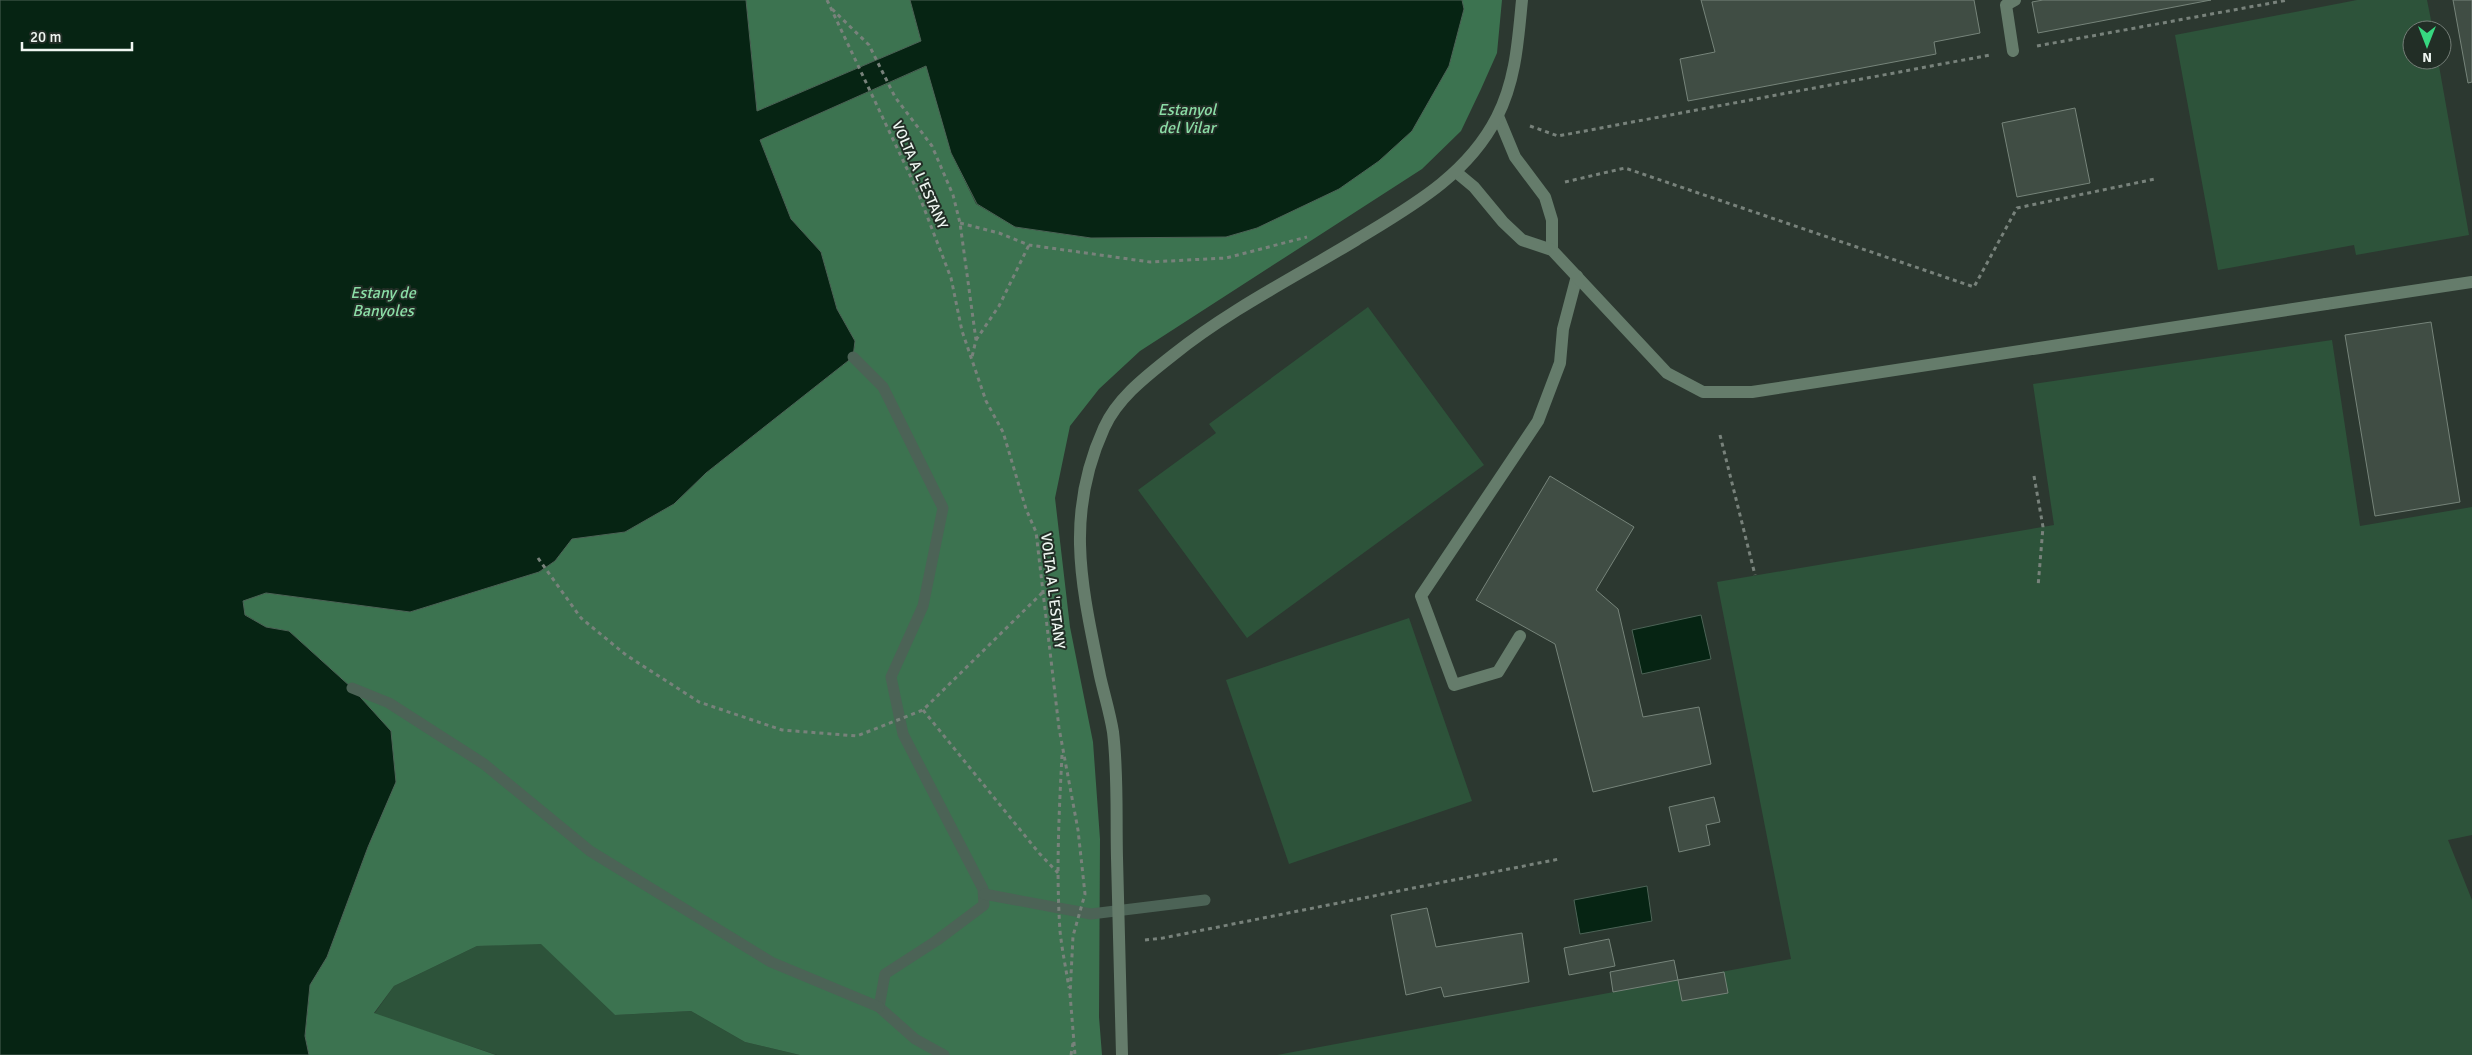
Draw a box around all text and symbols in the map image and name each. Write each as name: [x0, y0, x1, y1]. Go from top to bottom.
scale bar: [22, 20, 132, 52]
north arrow: [2402, 20, 2452, 70]
text: 20 m: [30, 28, 61, 46]
text: N: [2422, 49, 2432, 66]
water label: Estanyol del Vilar: [1158, 100, 1218, 138]
street label: VOLTA A L'ESTANY: [888, 118, 952, 232]
water label: Estany de Banyoles: [350, 283, 417, 321]
street label: VOLTA A L'ESTANY: [1037, 532, 1069, 650]

